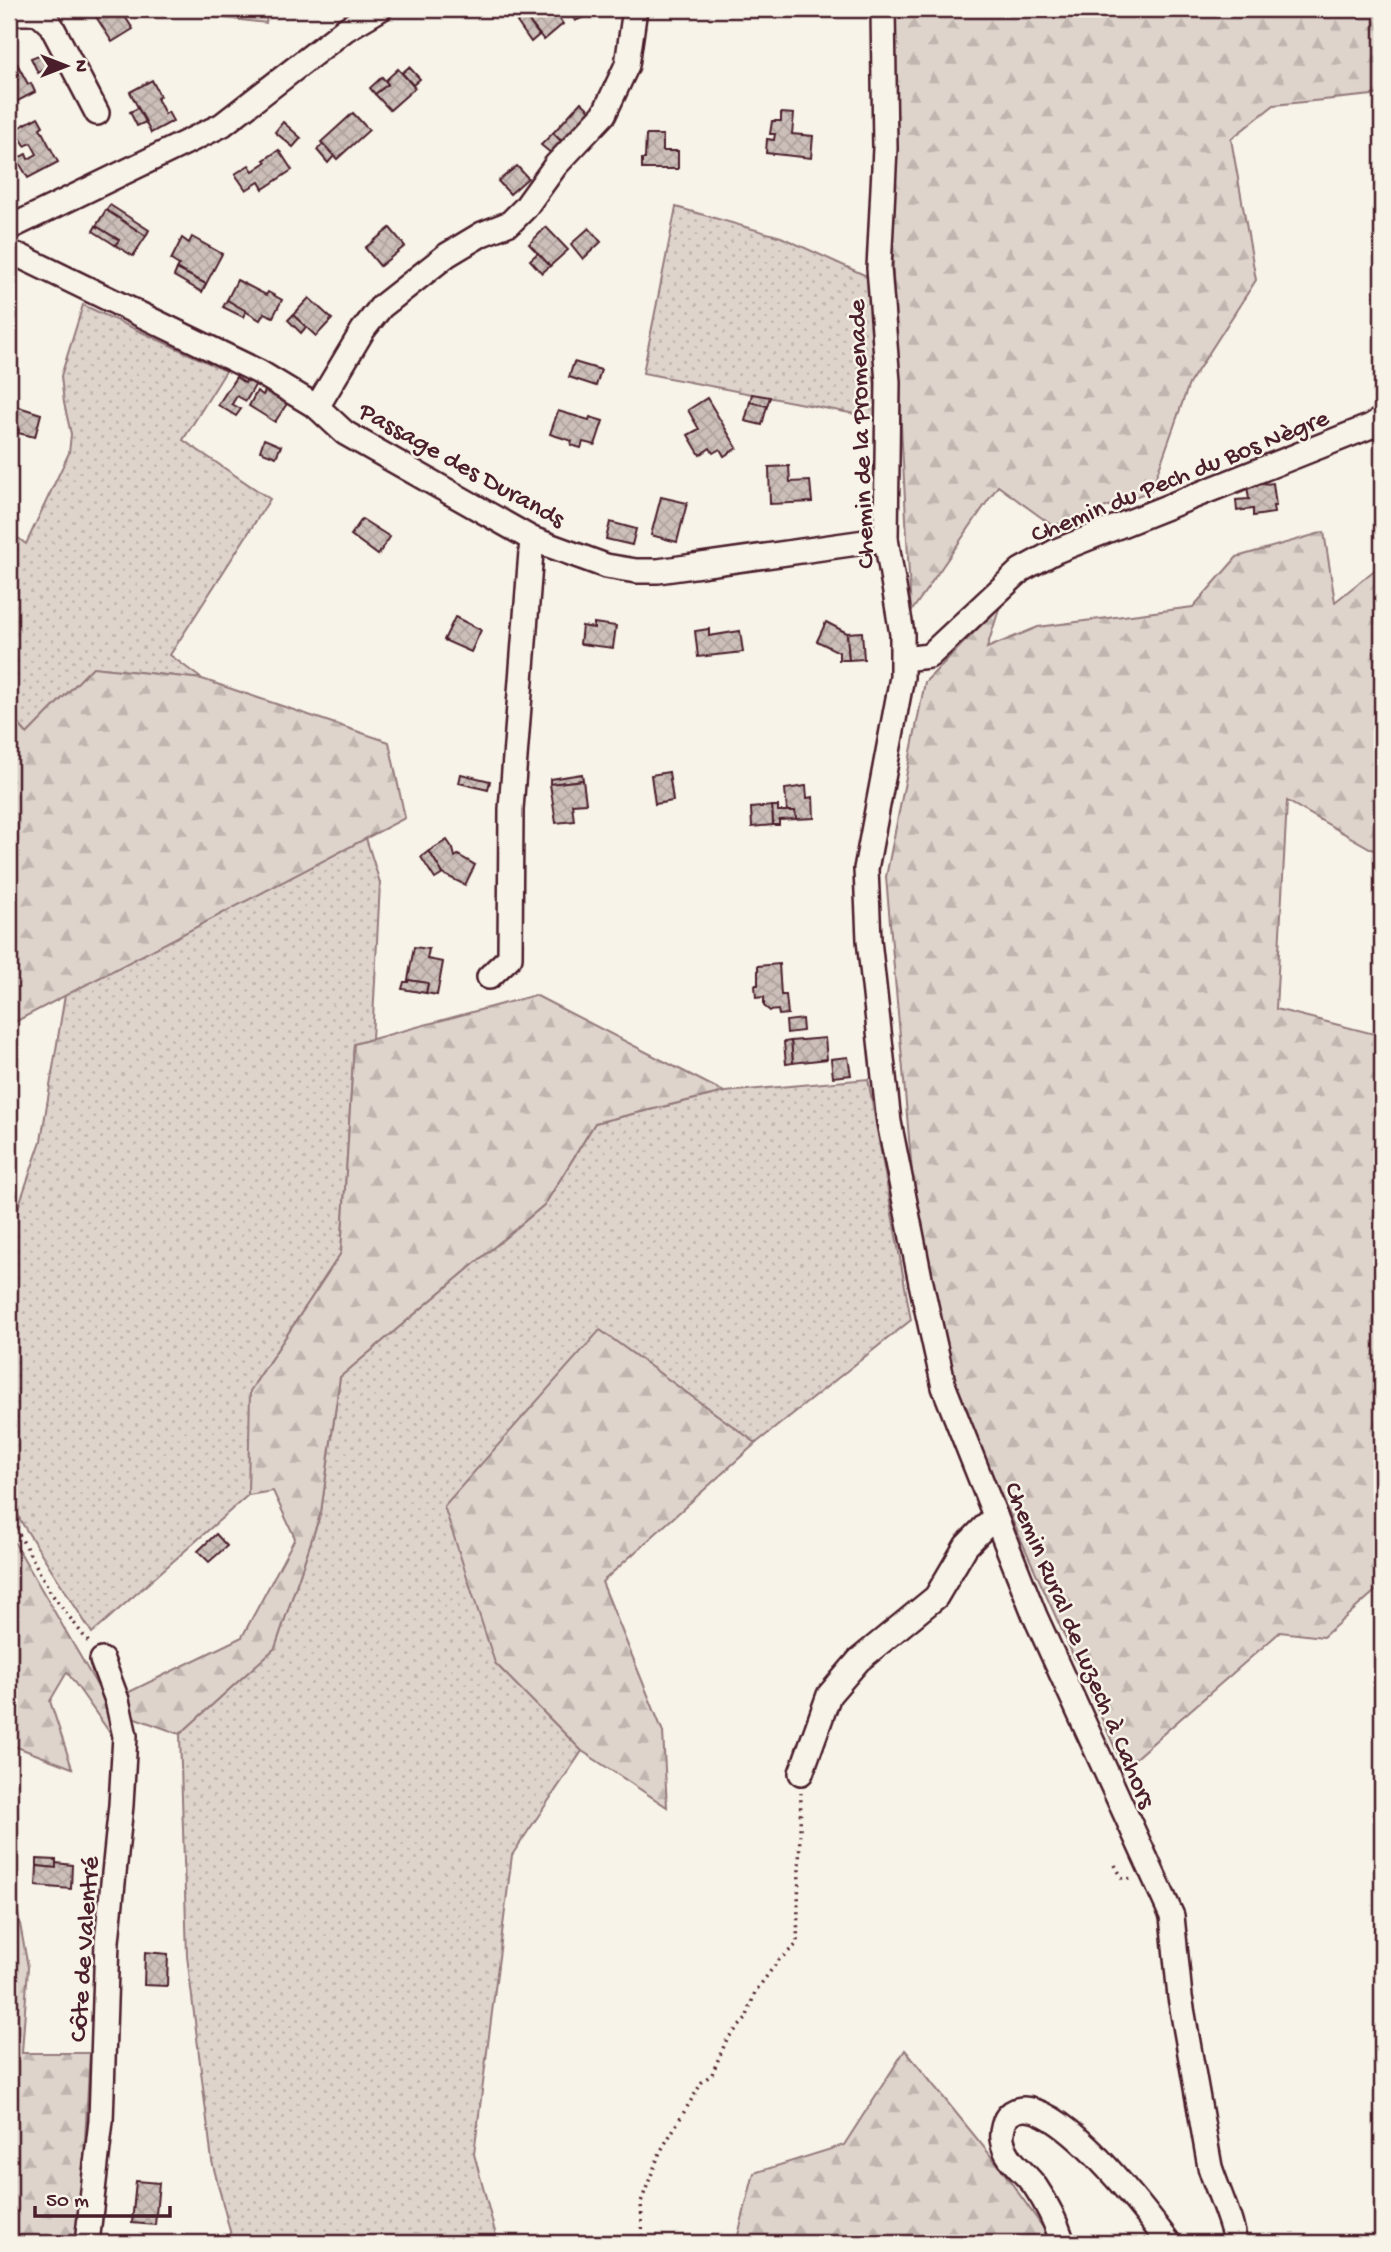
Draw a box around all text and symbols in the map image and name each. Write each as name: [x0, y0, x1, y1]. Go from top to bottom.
north arrow: [32, 32, 102, 102]
text: N: [68, 60, 91, 72]
street label: Chemin de la Promenade: [843, 298, 884, 569]
street label: Passage des Durands: [351, 397, 571, 537]
street label: Chemin du Pech du Bos Nègre: [1027, 404, 1335, 552]
street label: Chemin Rural de Luzech à Cahors: [995, 1478, 1161, 1815]
street label: Côte de Valentré: [65, 1855, 108, 2043]
scale bar: [35, 2175, 170, 2219]
text: 50 m: [46, 2190, 89, 2215]

